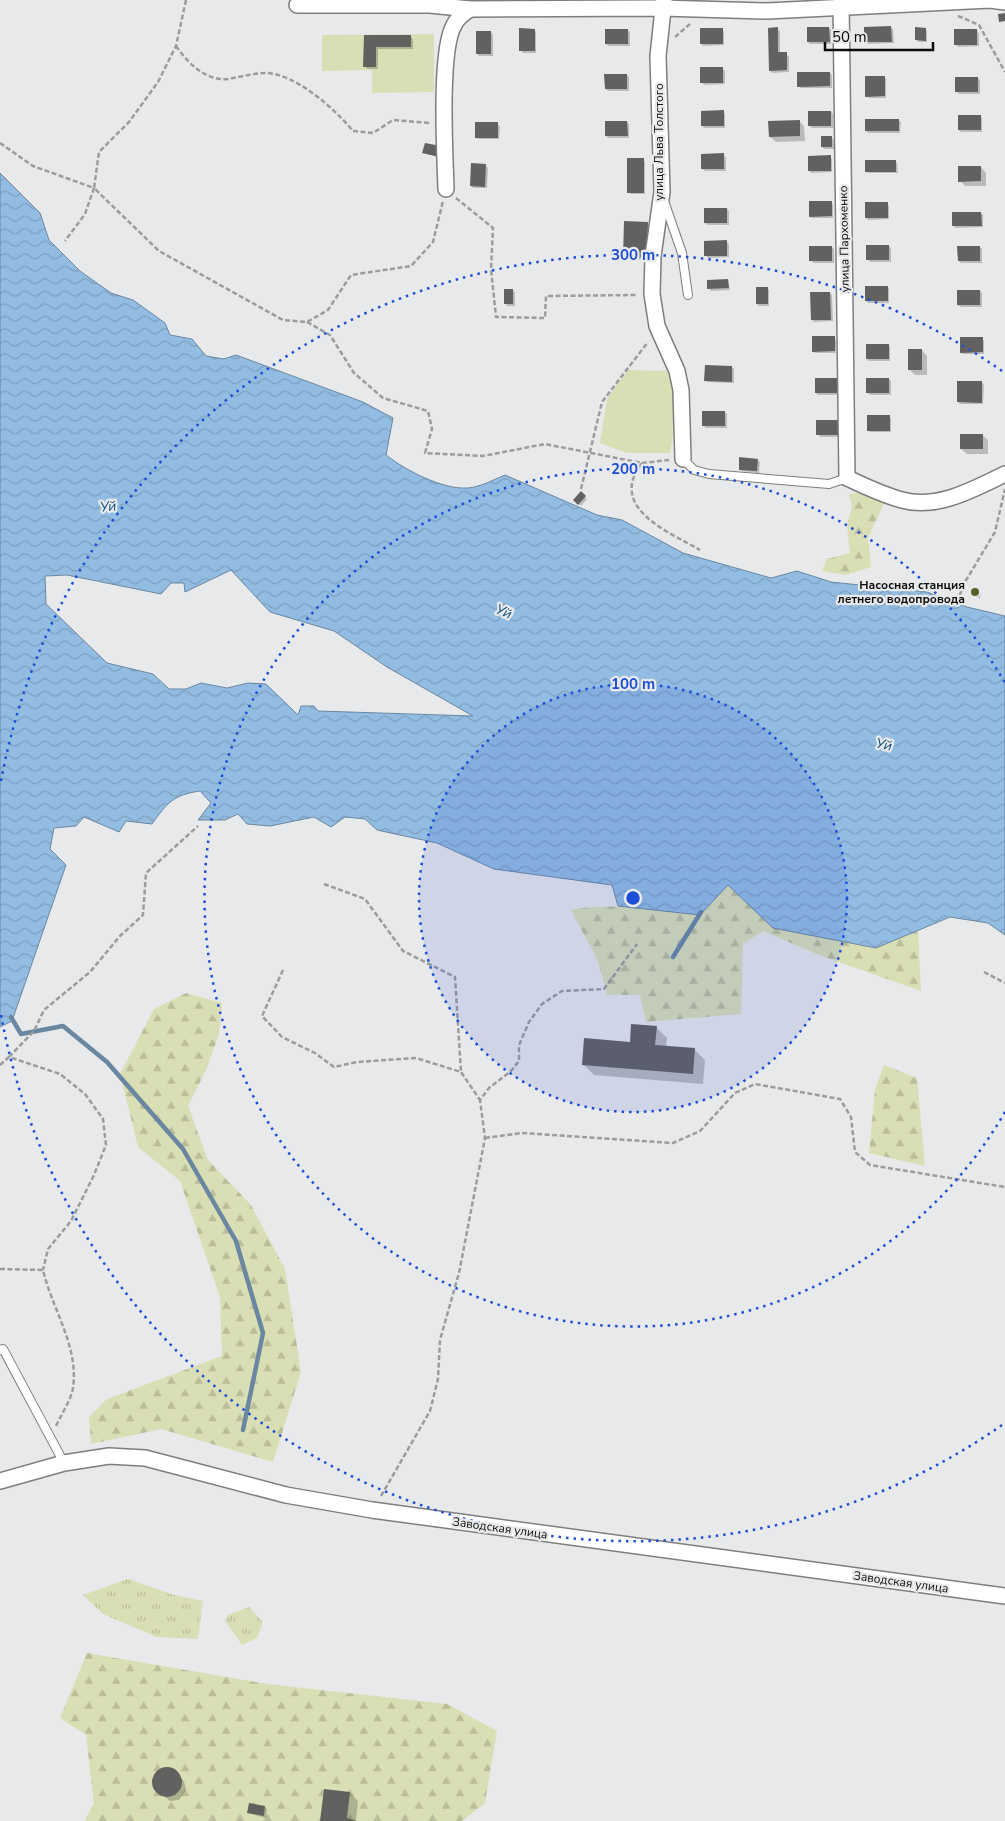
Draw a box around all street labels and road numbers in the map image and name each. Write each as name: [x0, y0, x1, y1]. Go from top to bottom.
street label: улица Льва Толстого: [651, 83, 667, 201]
street label: улица Пархоменко: [835, 185, 853, 293]
street label: Заводская улица: [451, 1513, 549, 1543]
street label: Заводская улица: [852, 1567, 950, 1597]

